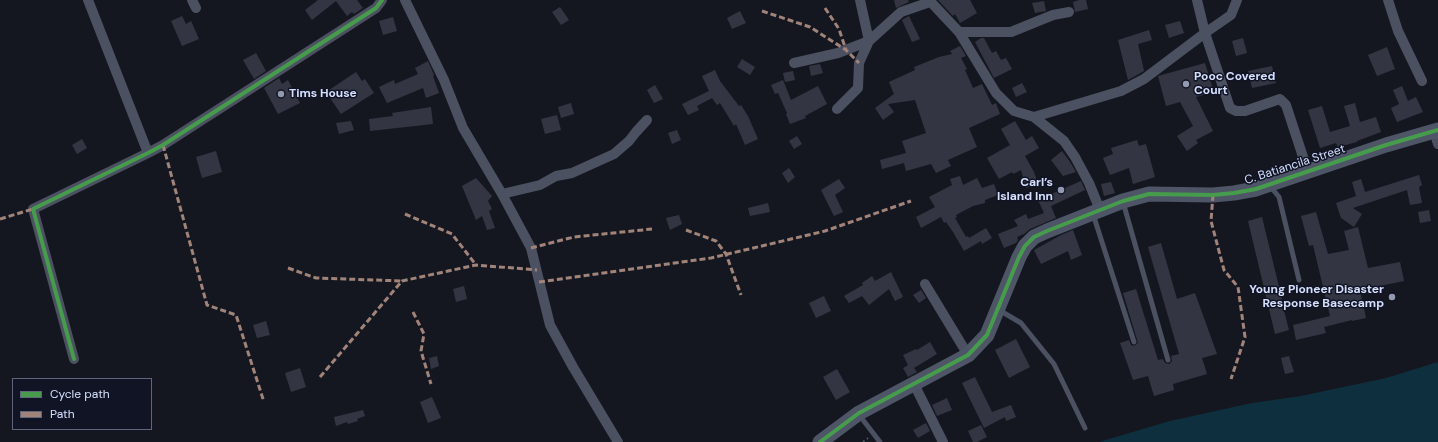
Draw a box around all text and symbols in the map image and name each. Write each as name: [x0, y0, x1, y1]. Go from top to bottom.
place label: Pooc Covered Court: [1194, 70, 1275, 98]
marker: Pooc Covered Court: [1181, 79, 1191, 89]
place label: Tims House: [289, 87, 357, 101]
marker: Tims House: [276, 89, 286, 99]
street label: C. Batiancila Street: [1243, 142, 1347, 188]
place label: Carl’s Island Inn: [997, 176, 1053, 204]
marker: Carl’s Island Inn: [1056, 185, 1066, 195]
place label: Young Pioneer Disaster Response Basecamp: [1249, 283, 1384, 311]
marker: Young Pioneer Disaster Response Basecamp: [1387, 292, 1397, 302]
legend: [12, 378, 152, 430]
text: Cycle path: [50, 386, 110, 402]
text: Path: [50, 406, 75, 422]

